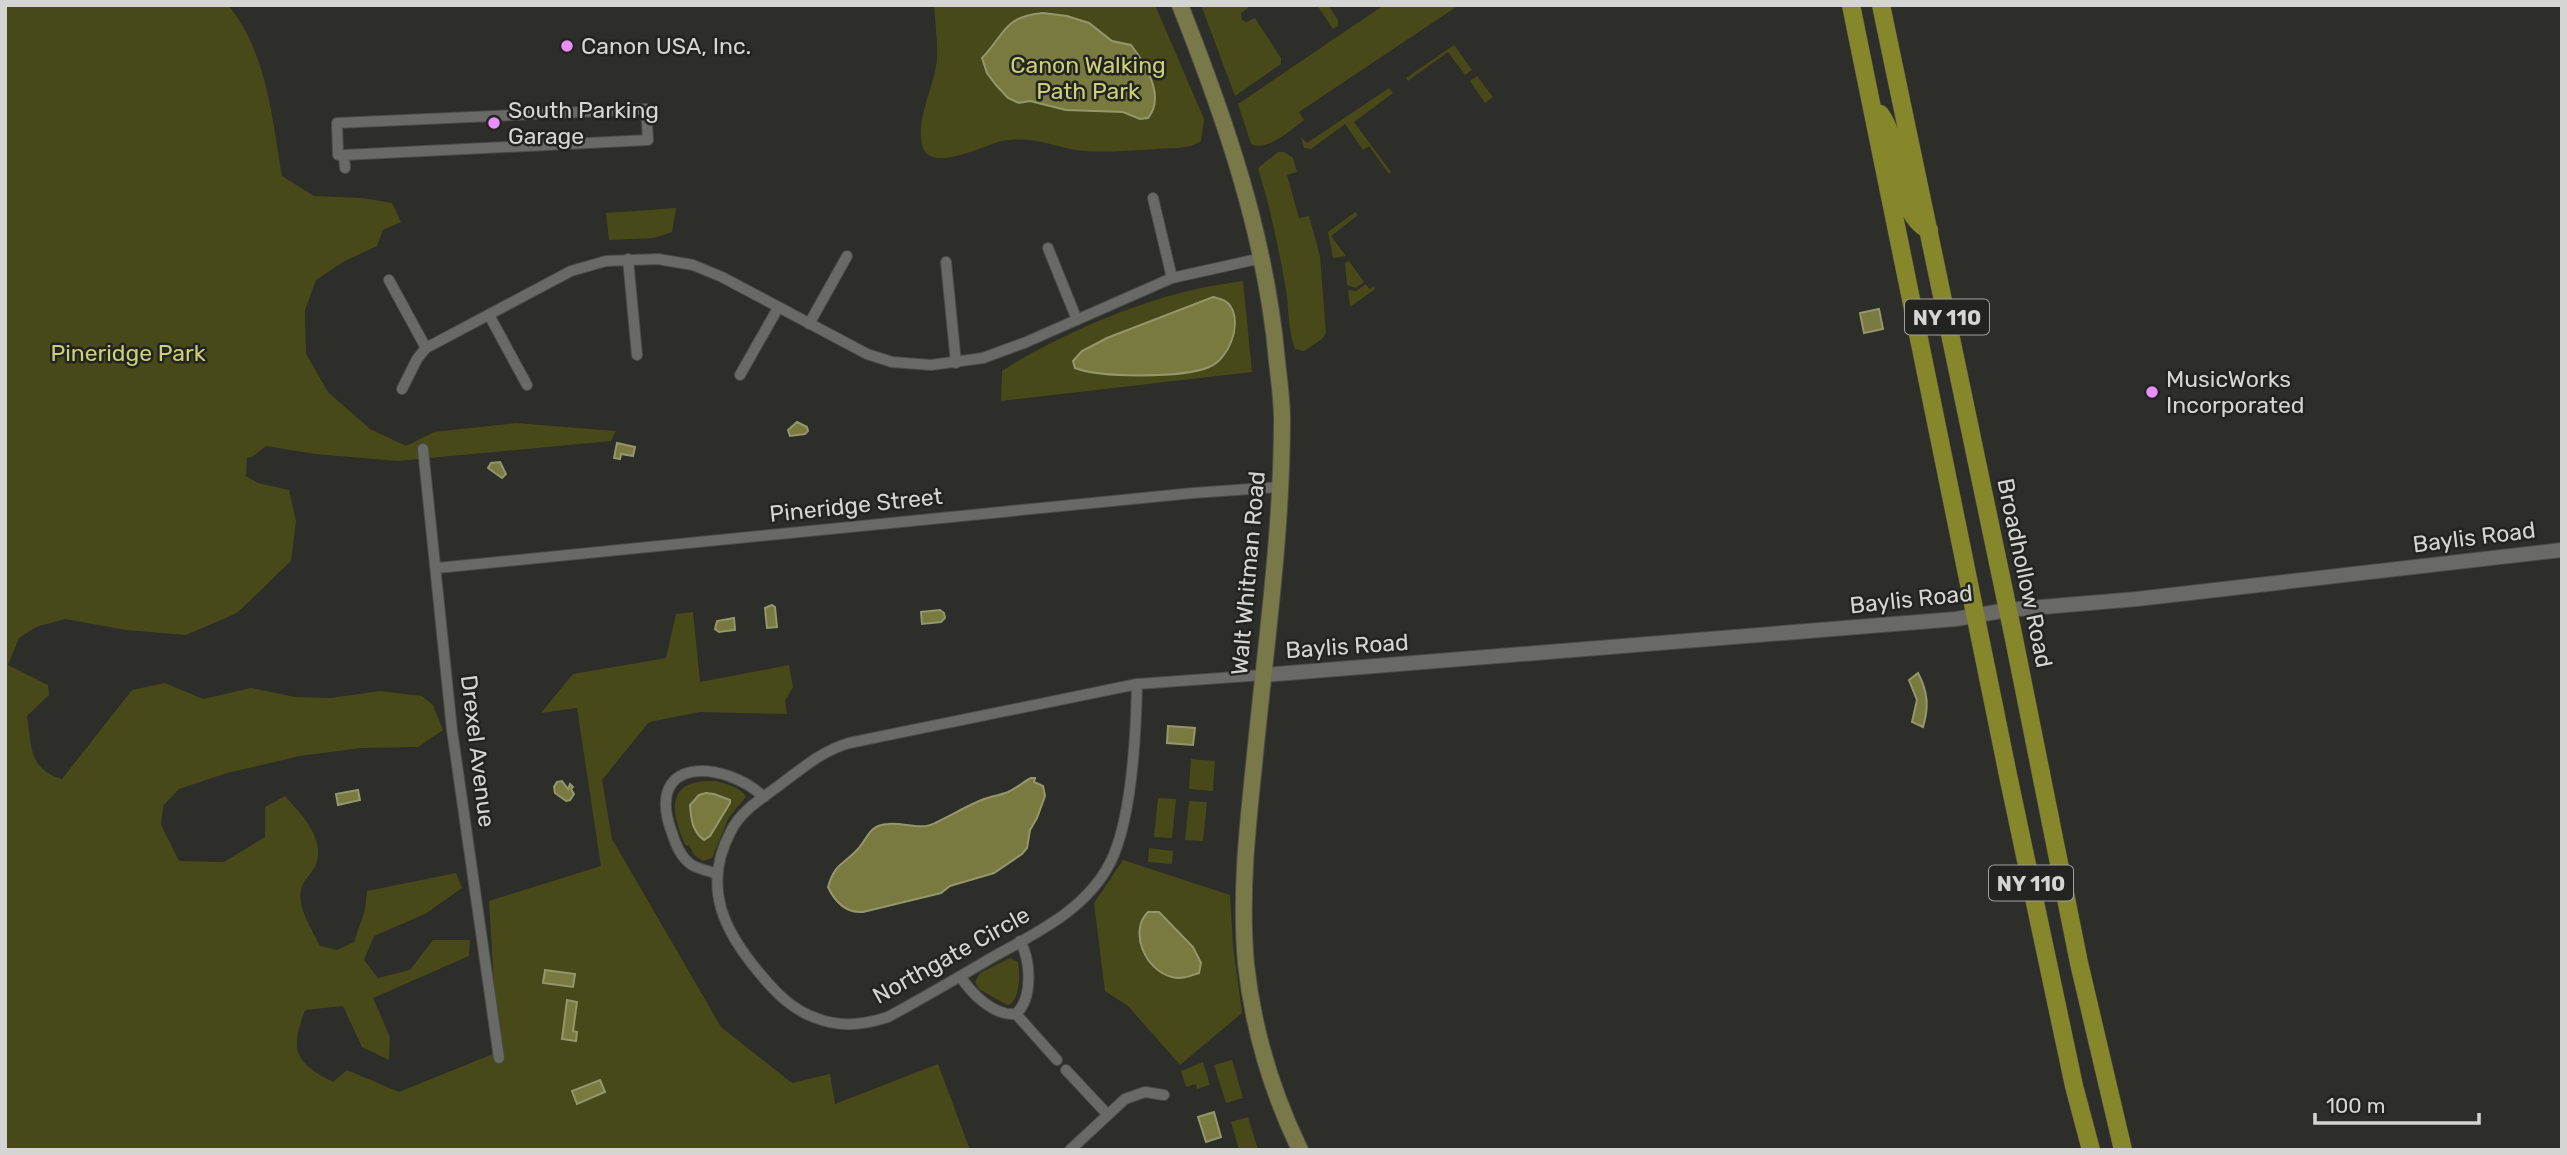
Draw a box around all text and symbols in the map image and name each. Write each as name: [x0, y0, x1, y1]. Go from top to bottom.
place label: Canon USA, Inc.: [581, 32, 751, 60]
marker: Canon USA, Inc.: [559, 38, 575, 54]
park label: Canon Walking Path Park: [1010, 51, 1166, 105]
place label: South Parking Garage: [508, 96, 659, 150]
marker: South Parking Garage: [486, 115, 502, 131]
road number: NY 110: [1905, 300, 1989, 334]
park label: Pineridge Park: [50, 339, 206, 367]
place label: MusicWorks Incorporated: [2166, 365, 2304, 419]
marker: MusicWorks Incorporated: [2144, 384, 2160, 400]
street label: Walt Whitman Road: [1225, 470, 1271, 676]
street label: Broadhollow Road: [1991, 476, 2059, 670]
street label: Pineridge Street: [768, 482, 944, 528]
street label: Baylis Road: [2411, 516, 2537, 558]
street label: Baylis Road: [1848, 579, 1974, 619]
street label: Baylis Road: [1284, 628, 1410, 664]
street label: Drexel Avenue: [455, 673, 501, 829]
road number: NY 110: [1989, 866, 2073, 900]
street label: Northgate Circle: [868, 900, 1034, 1010]
scale bar: [2315, 1082, 2480, 1126]
text: 100 m: [2326, 1093, 2385, 1118]

